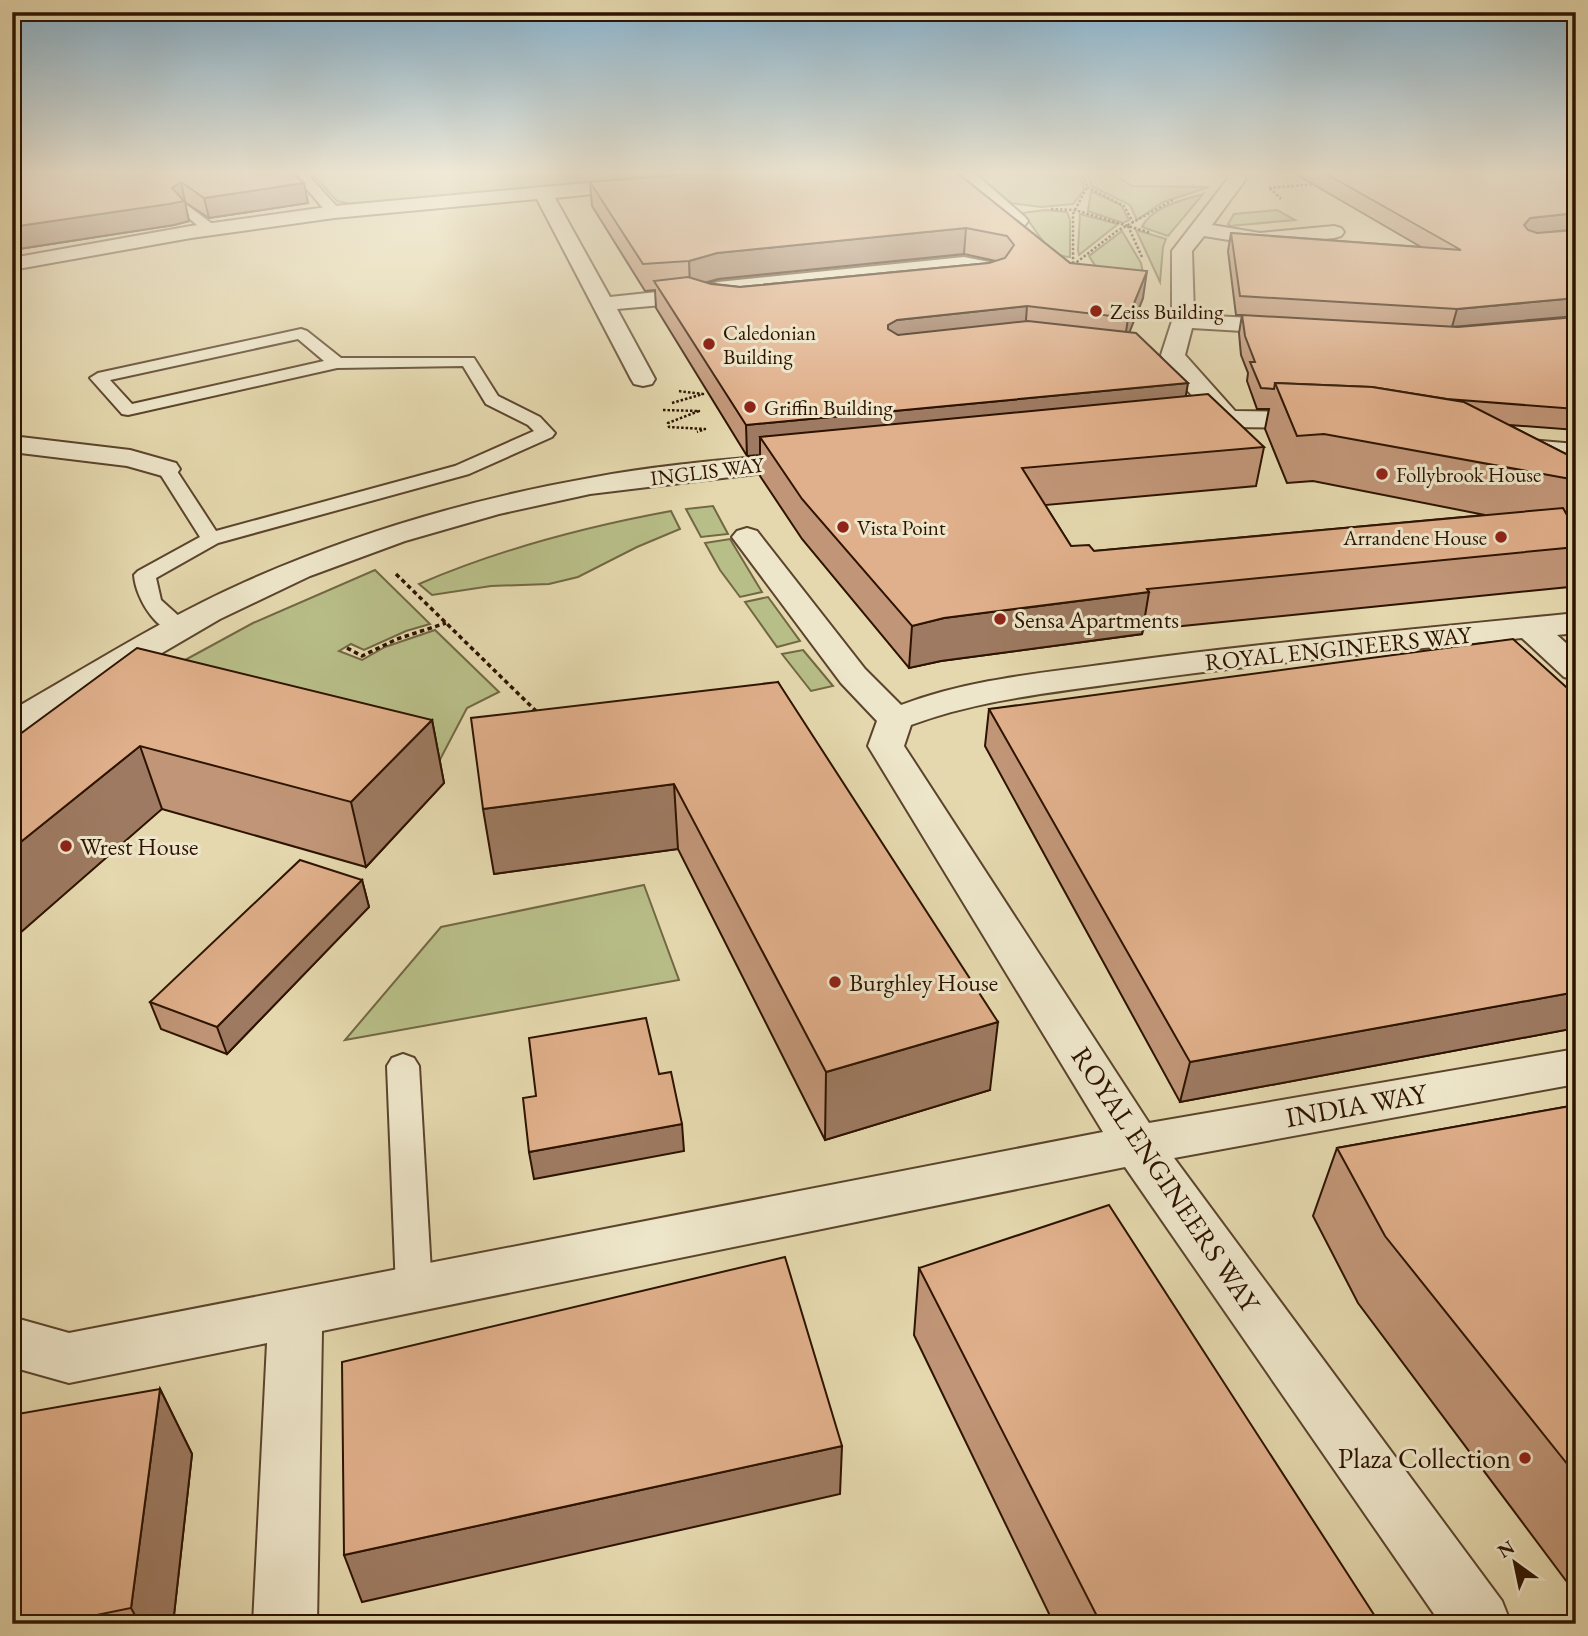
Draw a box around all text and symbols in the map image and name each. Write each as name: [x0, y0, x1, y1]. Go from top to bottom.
place label: Zeiss Building: [1110, 298, 1224, 325]
marker: Zeiss Building: [1088, 303, 1104, 319]
place label: Caledonian Building: [723, 319, 816, 370]
marker: Caledonian Building: [701, 336, 717, 352]
place label: Griffin Building: [764, 394, 893, 421]
marker: Griffin Building: [742, 399, 758, 415]
street label: INGLIS WAY: [649, 450, 767, 491]
place label: Follybrook House: [1396, 461, 1541, 488]
marker: Follybrook House: [1374, 466, 1390, 482]
place label: Vista Point: [857, 514, 946, 541]
marker: Vista Point: [835, 519, 851, 535]
place label: Arrandene House: [1342, 524, 1487, 551]
marker: Arrandene House: [1493, 529, 1509, 545]
place label: Sensa Apartments: [1014, 604, 1179, 635]
marker: Sensa Apartments: [992, 611, 1008, 627]
street label: ROYAL ENGINEERS WAY: [1203, 618, 1474, 677]
place label: Wrest House: [80, 831, 198, 862]
marker: Wrest House: [58, 838, 74, 854]
place label: Burghley House: [849, 967, 998, 998]
marker: Burghley House: [827, 974, 843, 990]
street label: ROYAL ENGINEERS WAY: [1064, 1039, 1269, 1320]
street label: INDIA WAY: [1283, 1075, 1431, 1135]
place label: Plaza Collection: [1338, 1440, 1511, 1476]
marker: Plaza Collection: [1517, 1450, 1533, 1466]
north arrow: [1480, 1528, 1550, 1598]
text: N: [1493, 1534, 1520, 1564]

